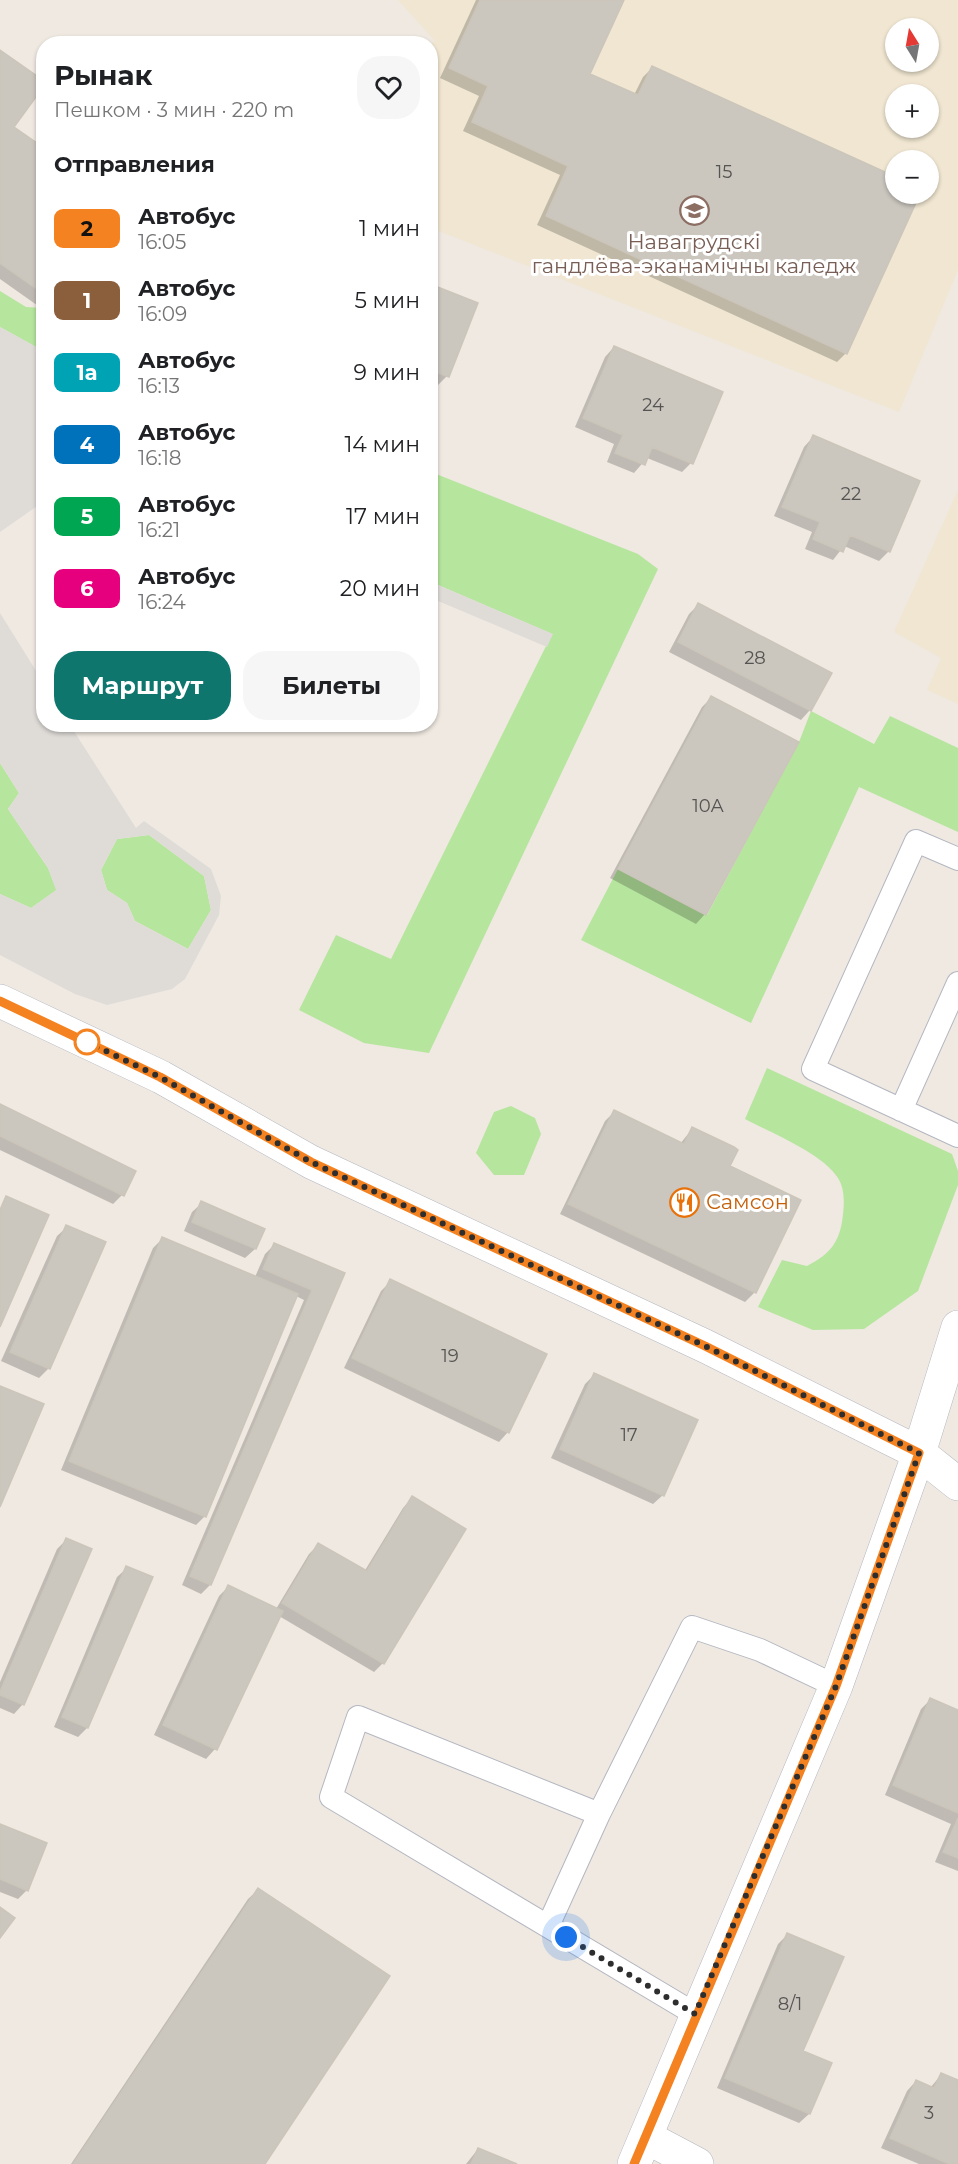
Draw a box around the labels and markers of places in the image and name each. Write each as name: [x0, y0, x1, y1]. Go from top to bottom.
school or university icon: Навагрудскі гандлёва-эканамічны каледж: [678, 195, 710, 227]
place label: Навагрудскі гандлёва-эканамічны каледж: [532, 229, 856, 278]
unlabelled marker: [74, 1029, 100, 1055]
restaurant icon: Самсон: [669, 1186, 701, 1218]
place label: Самсон: [706, 1189, 789, 1214]

